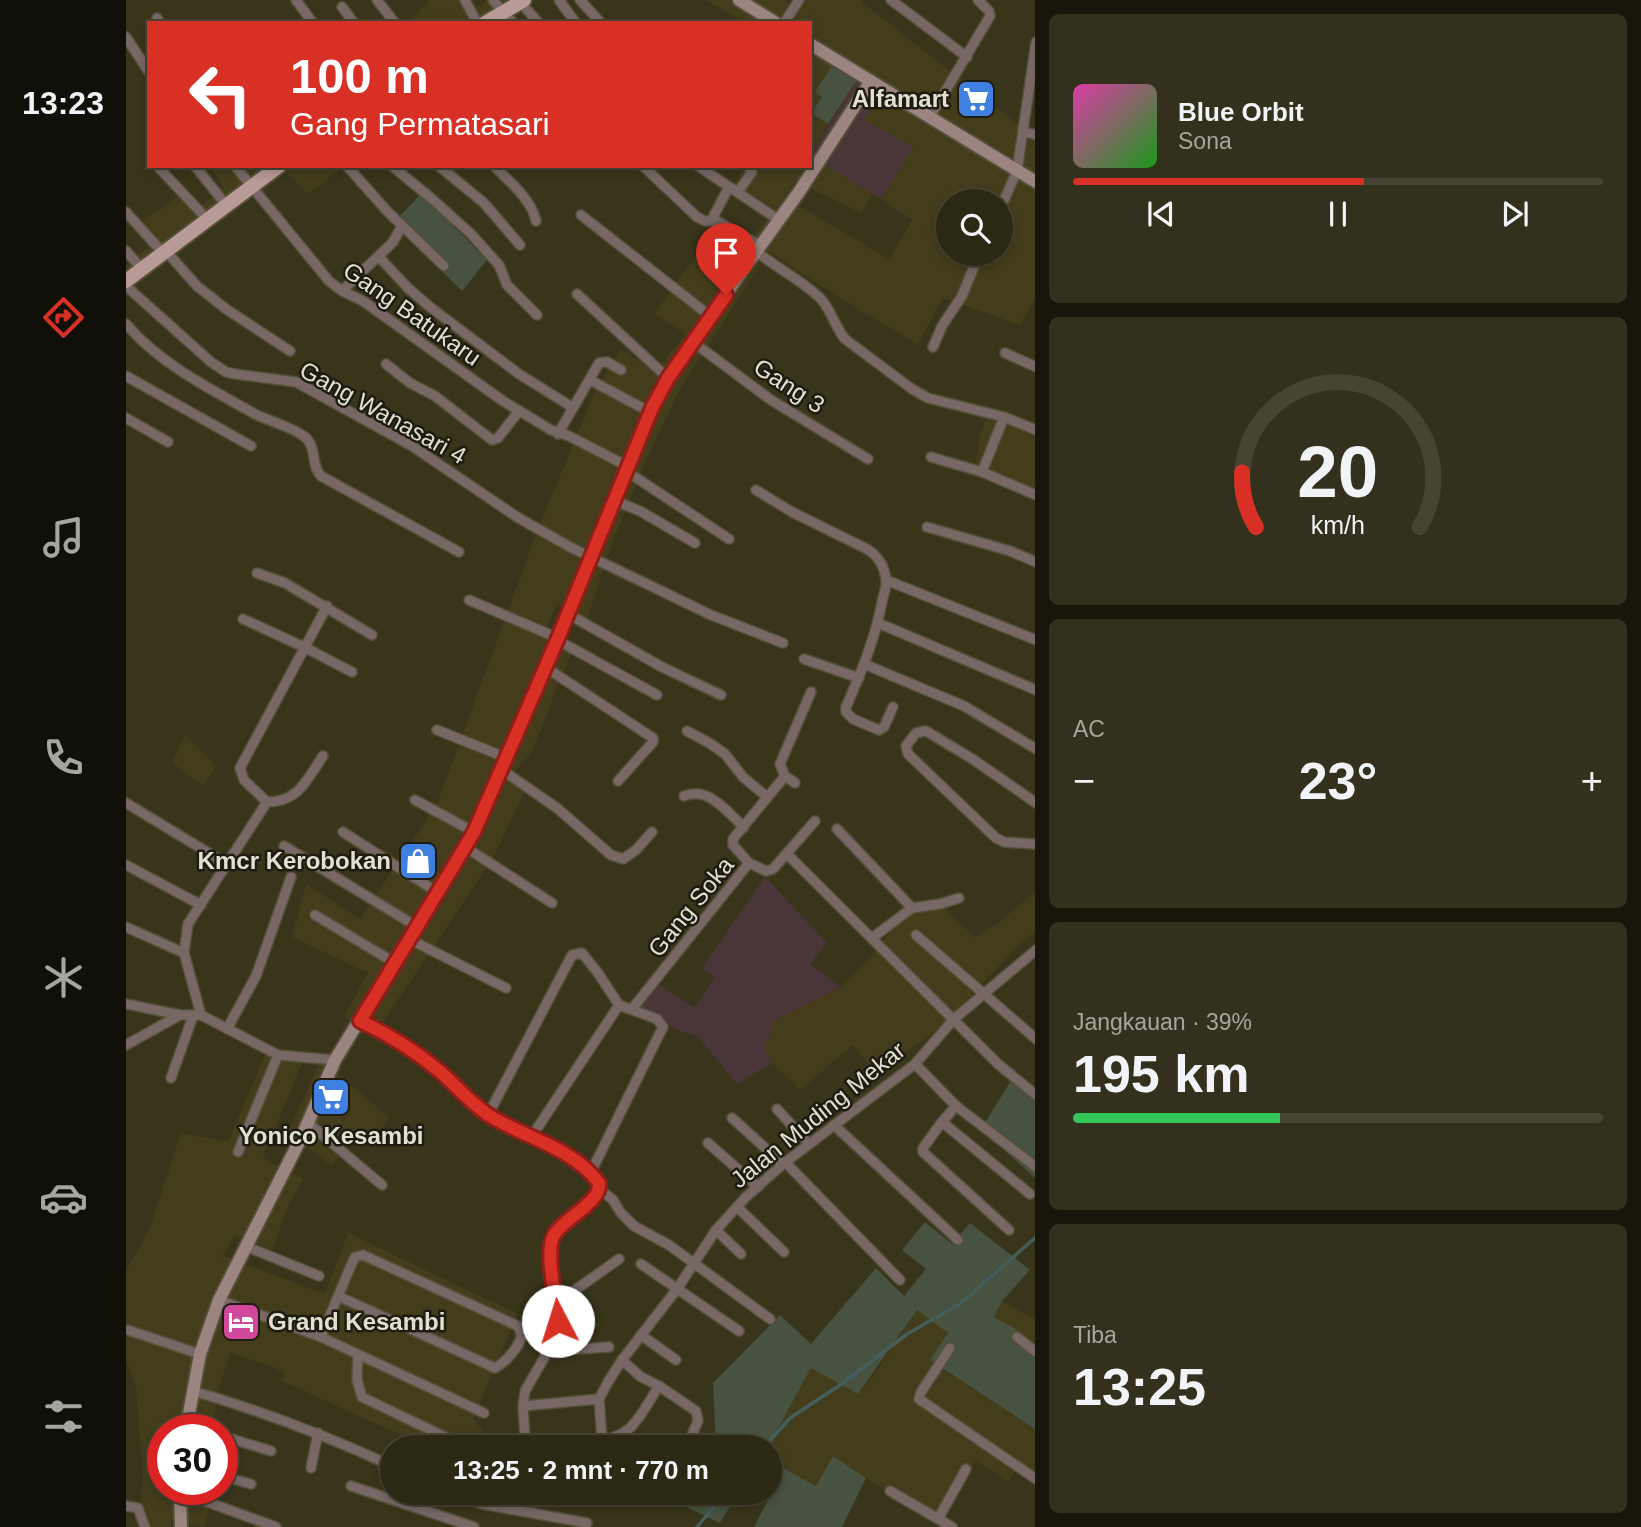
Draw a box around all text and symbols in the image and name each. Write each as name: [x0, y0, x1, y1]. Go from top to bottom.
icon: left: [175, 49, 266, 140]
text: 100 m: [290, 49, 429, 103]
supermarket icon: Alfamart: [955, 78, 997, 120]
text: 13:23: [22, 85, 104, 121]
place label: Alfamart: [852, 85, 949, 112]
text: Blue Orbit: [1178, 97, 1304, 127]
text: Gang Permatasari: [290, 106, 550, 142]
text: Sona: [1178, 128, 1232, 154]
map controls: [936, 189, 1013, 266]
button: search: [936, 189, 1013, 266]
icon: previous: [1142, 195, 1180, 233]
icon: pause: [1319, 195, 1357, 233]
icon: next: [1496, 195, 1534, 233]
pin: [696, 223, 756, 295]
icon: arrive: [707, 234, 745, 272]
street label: Gang Batukaru: [338, 256, 486, 371]
icon: directions: [39, 293, 88, 342]
street label: Gang 3: [749, 353, 830, 418]
street label: Gang Wanasari 4: [295, 356, 471, 469]
text: 20: [1298, 431, 1378, 512]
text: km/h: [1311, 511, 1365, 539]
icon: music: [39, 513, 88, 562]
text: AC: [1073, 716, 1105, 742]
icon: phone: [39, 733, 88, 782]
text: 23°: [1299, 752, 1377, 810]
text: −: [1073, 760, 1095, 802]
text: +: [1581, 760, 1603, 802]
shop icon: Kmcr Kerobokan: [397, 840, 439, 882]
place label: Kmcr Kerobokan: [198, 847, 391, 874]
street label: Gang Soka: [642, 851, 739, 962]
icon: climate: [39, 953, 88, 1002]
text: Jangkauan · 39%: [1073, 1009, 1252, 1035]
street label: Jalan Muding Mekar: [725, 1036, 910, 1193]
text: 195 km: [1073, 1045, 1249, 1103]
supermarket icon: Yonico Kesambi: [310, 1076, 352, 1118]
place label: Yonico Kesambi: [239, 1122, 423, 1149]
icon: car: [39, 1173, 88, 1222]
position arrow: [521, 1284, 595, 1358]
hotel icon: Grand Kesambi: [220, 1301, 262, 1343]
place label: Grand Kesambi: [268, 1308, 445, 1335]
text: Tiba: [1073, 1322, 1117, 1348]
text: 13:25: [1073, 1358, 1206, 1416]
icon: filters: [39, 1392, 88, 1441]
speed limit sign: 30: [147, 1414, 238, 1505]
text: 13:25 · 2 mnt · 770 m: [453, 1455, 709, 1485]

